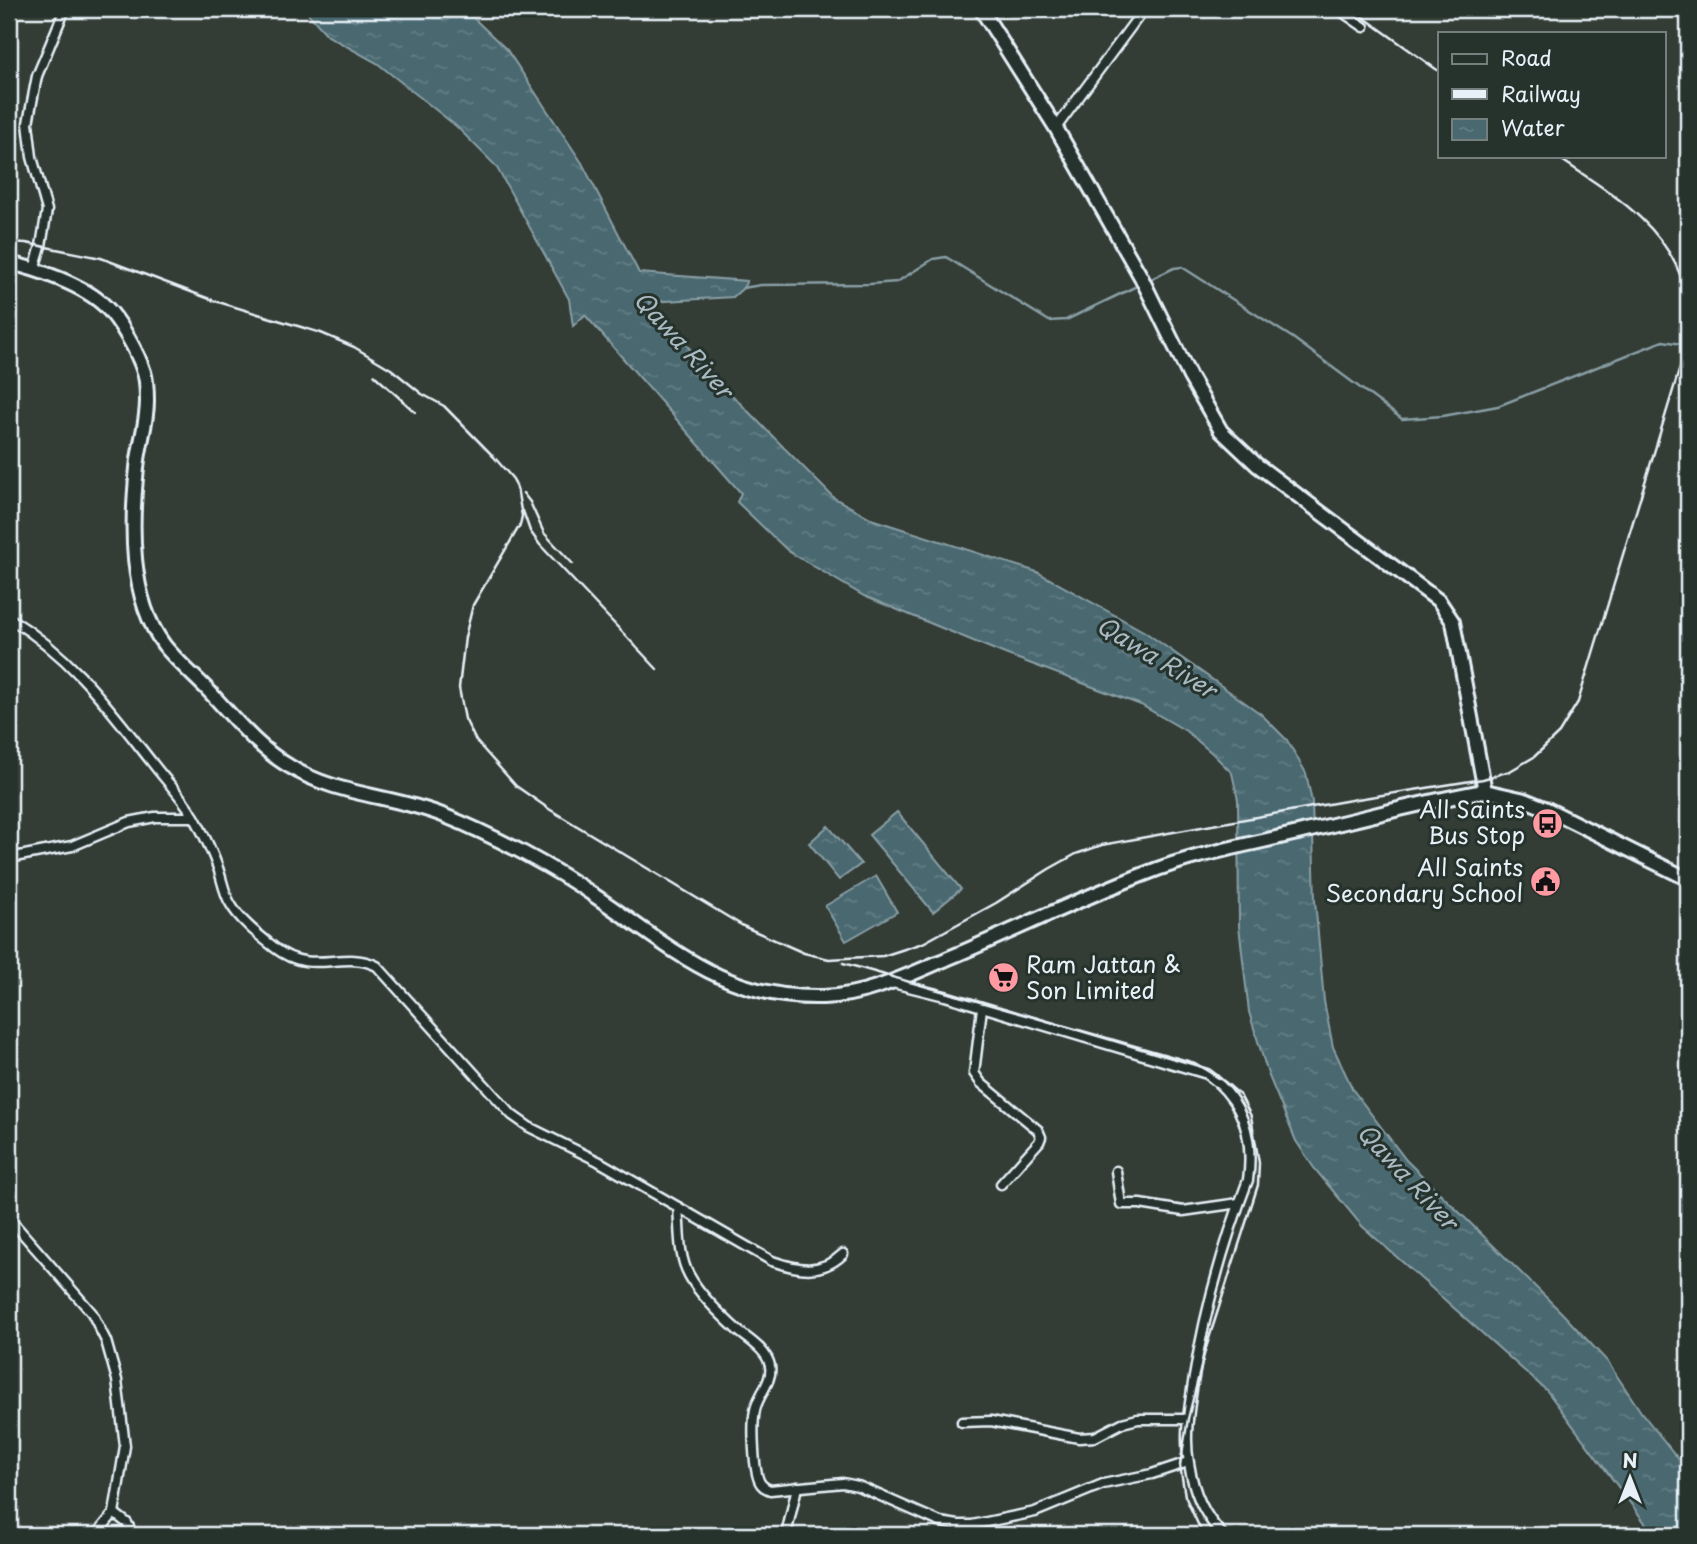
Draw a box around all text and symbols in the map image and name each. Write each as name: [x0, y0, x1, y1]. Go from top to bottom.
legend: [1438, 32, 1666, 158]
text: Road: [1501, 41, 1552, 73]
text: Railway: [1501, 77, 1581, 109]
text: Water: [1501, 111, 1565, 143]
water label: Qawa River: [626, 282, 745, 408]
water label: Qawa River: [1090, 606, 1226, 708]
place label: All Saints Bus Stop: [1419, 791, 1525, 852]
bus stop icon: All Saints Bus Stop: [1531, 806, 1565, 840]
place label: All Saints Secondary School: [1326, 849, 1523, 910]
public building icon: All Saints Secondary School: [1529, 864, 1563, 898]
place label: Ram Jattan & Son Limited: [1026, 946, 1181, 1007]
supermarket icon: Ram Jattan & Son Limited: [986, 961, 1020, 995]
water label: Qawa River: [1350, 1114, 1469, 1239]
north arrow: [1596, 1442, 1666, 1512]
text: N: [1622, 1446, 1638, 1474]

